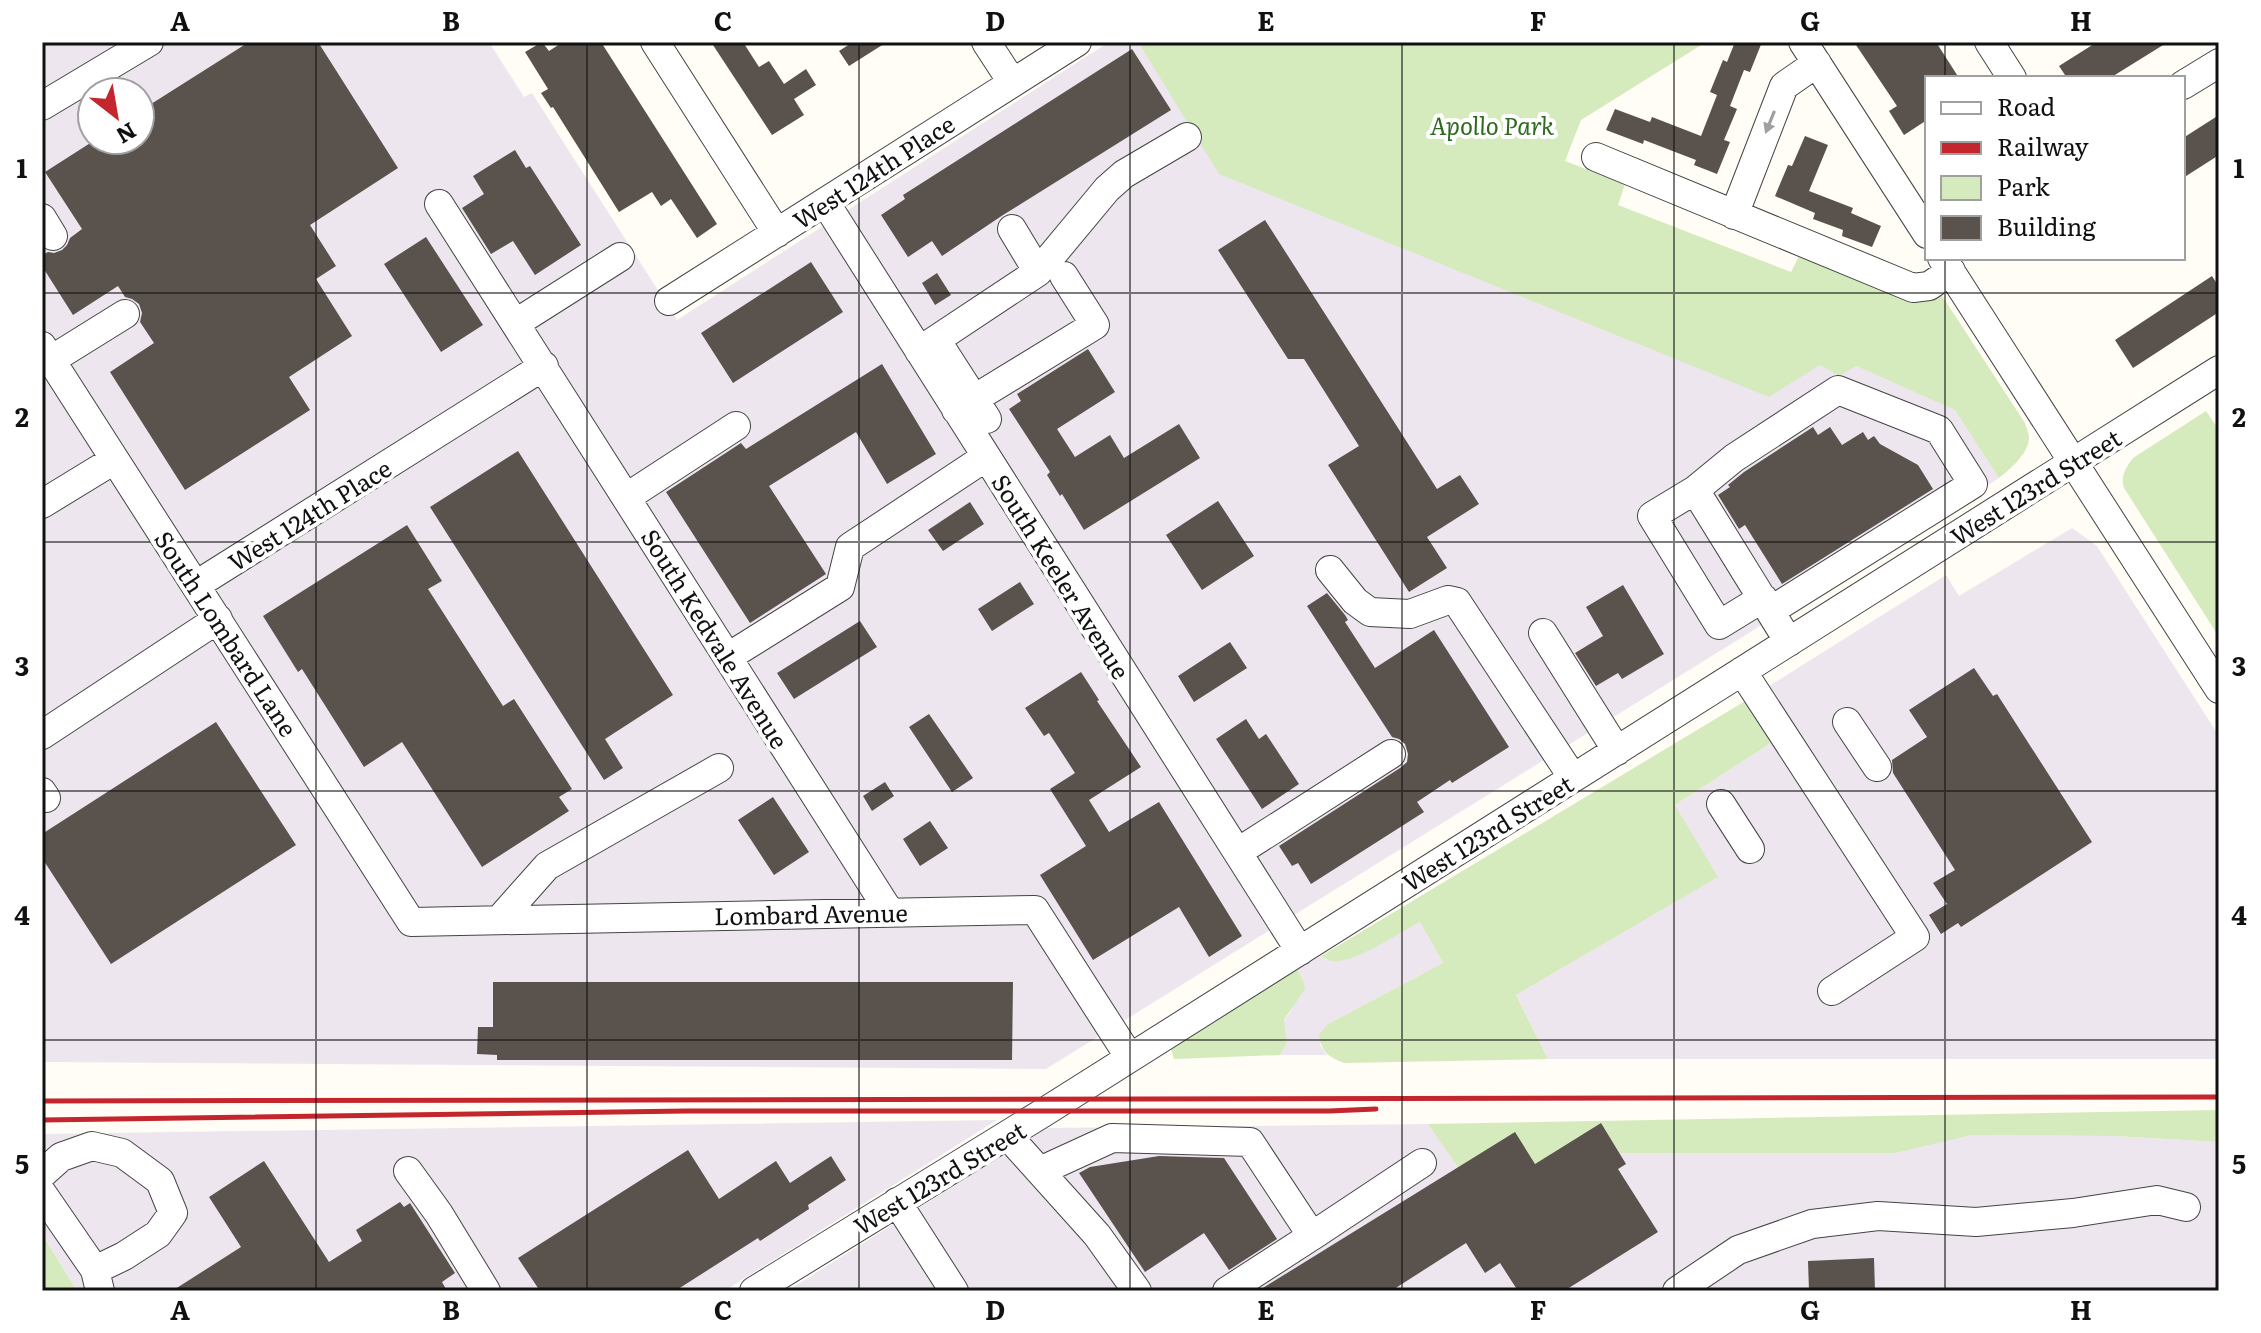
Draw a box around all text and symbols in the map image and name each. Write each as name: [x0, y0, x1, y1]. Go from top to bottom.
text: A: [170, 0, 190, 39]
text: B: [442, 0, 460, 39]
text: C: [714, 0, 732, 39]
text: D: [985, 0, 1005, 39]
text: E: [1257, 0, 1275, 39]
text: F: [1530, 0, 1546, 39]
text: G: [1800, 0, 1820, 39]
text: H: [2070, 0, 2092, 39]
north arrow: [76, 76, 156, 156]
legend: [1925, 76, 2185, 260]
text: Road: [1997, 88, 2056, 123]
street label: West 124th Place: [785, 106, 961, 236]
park label: Apollo Park: [1430, 107, 1555, 142]
one-way arrow: [1764, 110, 1777, 134]
text: N: [111, 116, 143, 153]
text: Railway: [1997, 128, 2089, 163]
text: 1: [17, 147, 28, 186]
text: 1: [2234, 147, 2245, 186]
text: Park: [1997, 168, 2050, 203]
text: Building: [1997, 208, 2096, 243]
text: 2: [15, 396, 29, 435]
text: 2: [2232, 396, 2246, 435]
street label: West 123rd Street: [1943, 419, 2127, 553]
street label: West 124th Place: [221, 450, 397, 578]
street label: South Keeler Avenue: [985, 467, 1139, 685]
street label: South Kedvale Avenue: [634, 521, 798, 755]
street label: South Lombard Lane: [147, 523, 307, 743]
text: 3: [15, 645, 29, 684]
text: 3: [2232, 645, 2246, 684]
street label: West 123rd Street: [1395, 765, 1579, 899]
text: 4: [14, 894, 30, 933]
street label: Lombard Avenue: [714, 894, 908, 932]
text: 4: [2231, 894, 2247, 933]
street label: West 123rd Street: [846, 1112, 1032, 1242]
text: 5: [15, 1143, 29, 1182]
text: 5: [2232, 1143, 2246, 1182]
text: A: [170, 1289, 190, 1328]
text: B: [442, 1289, 460, 1328]
text: C: [714, 1289, 732, 1328]
text: D: [985, 1289, 1005, 1328]
text: E: [1257, 1289, 1275, 1328]
text: F: [1530, 1289, 1546, 1328]
text: G: [1800, 1289, 1820, 1328]
text: H: [2070, 1289, 2092, 1328]

